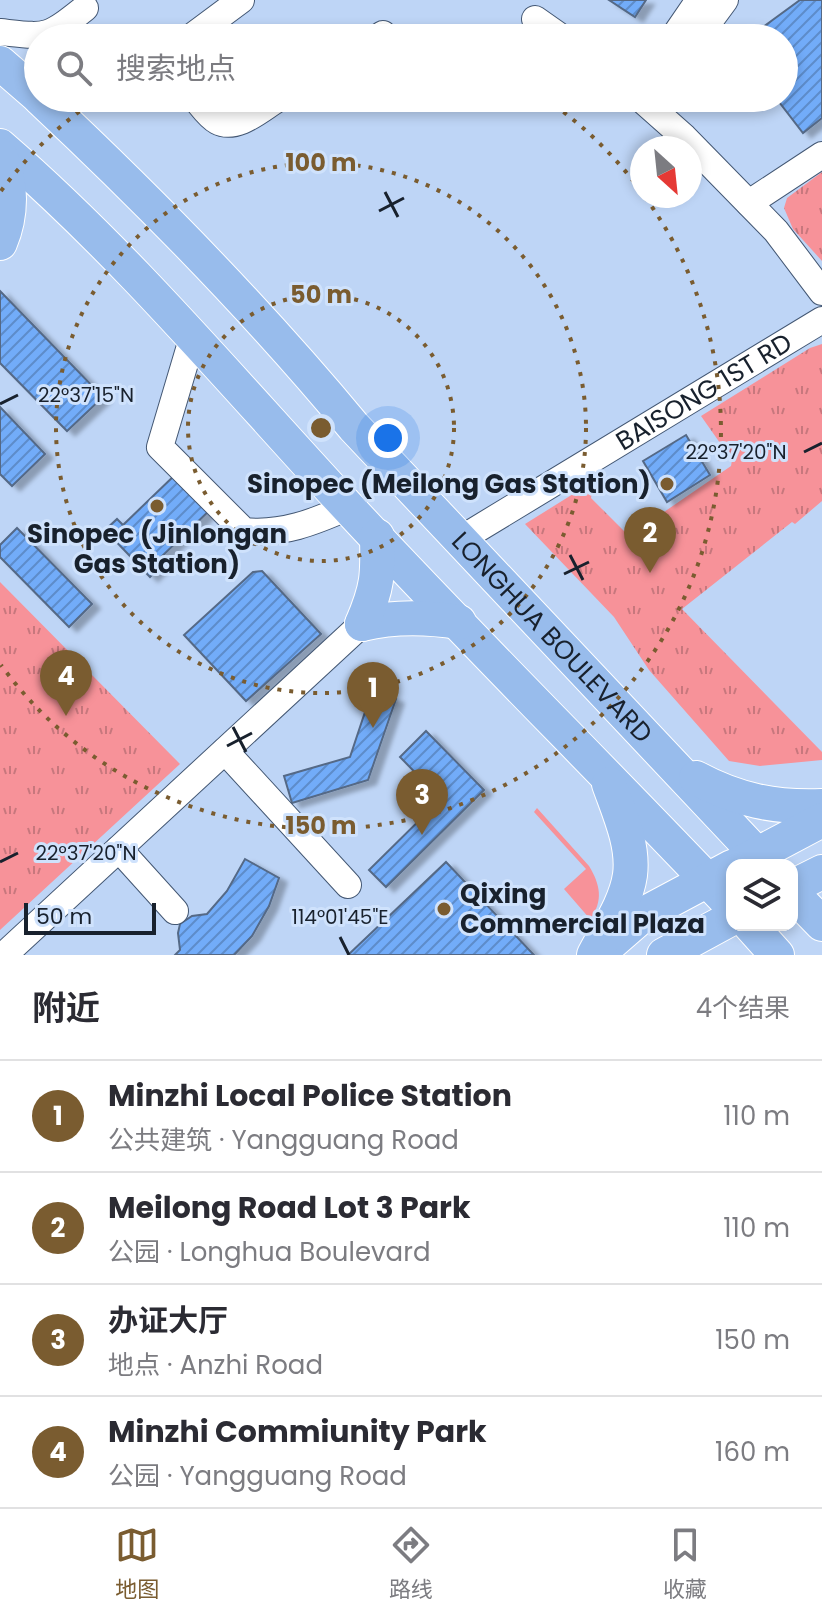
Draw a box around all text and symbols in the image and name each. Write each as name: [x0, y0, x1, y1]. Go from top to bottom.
search box: [24, 24, 798, 112]
icon: search: [52, 46, 96, 90]
text: 搜索地点: [116, 47, 236, 90]
north arrow: [630, 136, 702, 208]
text: 100 m: [286, 146, 356, 179]
text: 50 m: [290, 278, 352, 311]
street label: BAISONG 1ST RD: [609, 324, 799, 459]
text: 22°37'15"N: [38, 381, 134, 409]
centre of rings: [307, 414, 335, 442]
your location: [368, 418, 408, 458]
text: 22°37'20"N: [685, 438, 787, 466]
place label: Sinopec (Meilong Gas Station): [247, 466, 651, 502]
marker: Sinopec (Meilong Gas Station): [658, 475, 676, 493]
marker: Sinopec (Jinlongan Gas Station): [148, 497, 166, 515]
pin: 2: [624, 507, 676, 573]
place label: Sinopec (Jinlongan Gas Station): [27, 516, 287, 582]
street label: LONGHUA BOULEVARD: [444, 524, 661, 751]
pin: 4: [40, 650, 92, 716]
pin: 1: [347, 662, 399, 728]
pin: 3: [396, 769, 448, 835]
text: 150 m: [286, 809, 356, 842]
text: 22°37'20"N: [35, 839, 137, 867]
map controls: [726, 859, 798, 931]
button: layers: [726, 859, 798, 931]
place label: Qixing Commercial Plaza: [460, 876, 705, 942]
scale bar: [24, 899, 156, 935]
marker: Qixing Commercial Plaza: [435, 900, 453, 918]
text: 50 m: [36, 901, 92, 932]
text: 114°01'45"E: [292, 903, 388, 931]
text: 附近: [32, 984, 100, 1032]
text: 4个结果: [696, 990, 790, 1026]
text: Minzhi Local Police Station: [108, 1074, 512, 1117]
text: 1: [53, 1098, 63, 1134]
text: 110 m: [723, 1098, 790, 1134]
text: 公共建筑 · Yangguang Road: [108, 1122, 459, 1158]
text: Meilong Road Lot 3 Park: [108, 1186, 471, 1229]
text: 2: [51, 1210, 65, 1246]
text: 110 m: [723, 1210, 790, 1246]
text: 公园 · Longhua Boulevard: [108, 1234, 430, 1270]
text: 办证大厅: [108, 1299, 228, 1342]
text: 3: [50, 1322, 66, 1358]
text: 150 m: [715, 1322, 790, 1358]
text: 地点 · Anzhi Road: [108, 1347, 323, 1383]
text: Minzhi Commiunity Park: [108, 1410, 487, 1453]
text: 4: [49, 1434, 67, 1470]
text: 160 m: [715, 1434, 790, 1470]
text: 公园 · Yangguang Road: [108, 1458, 407, 1494]
tab: 地图: [115, 1523, 159, 1606]
tab: 路线: [389, 1523, 433, 1606]
tab: 收藏: [663, 1523, 707, 1606]

